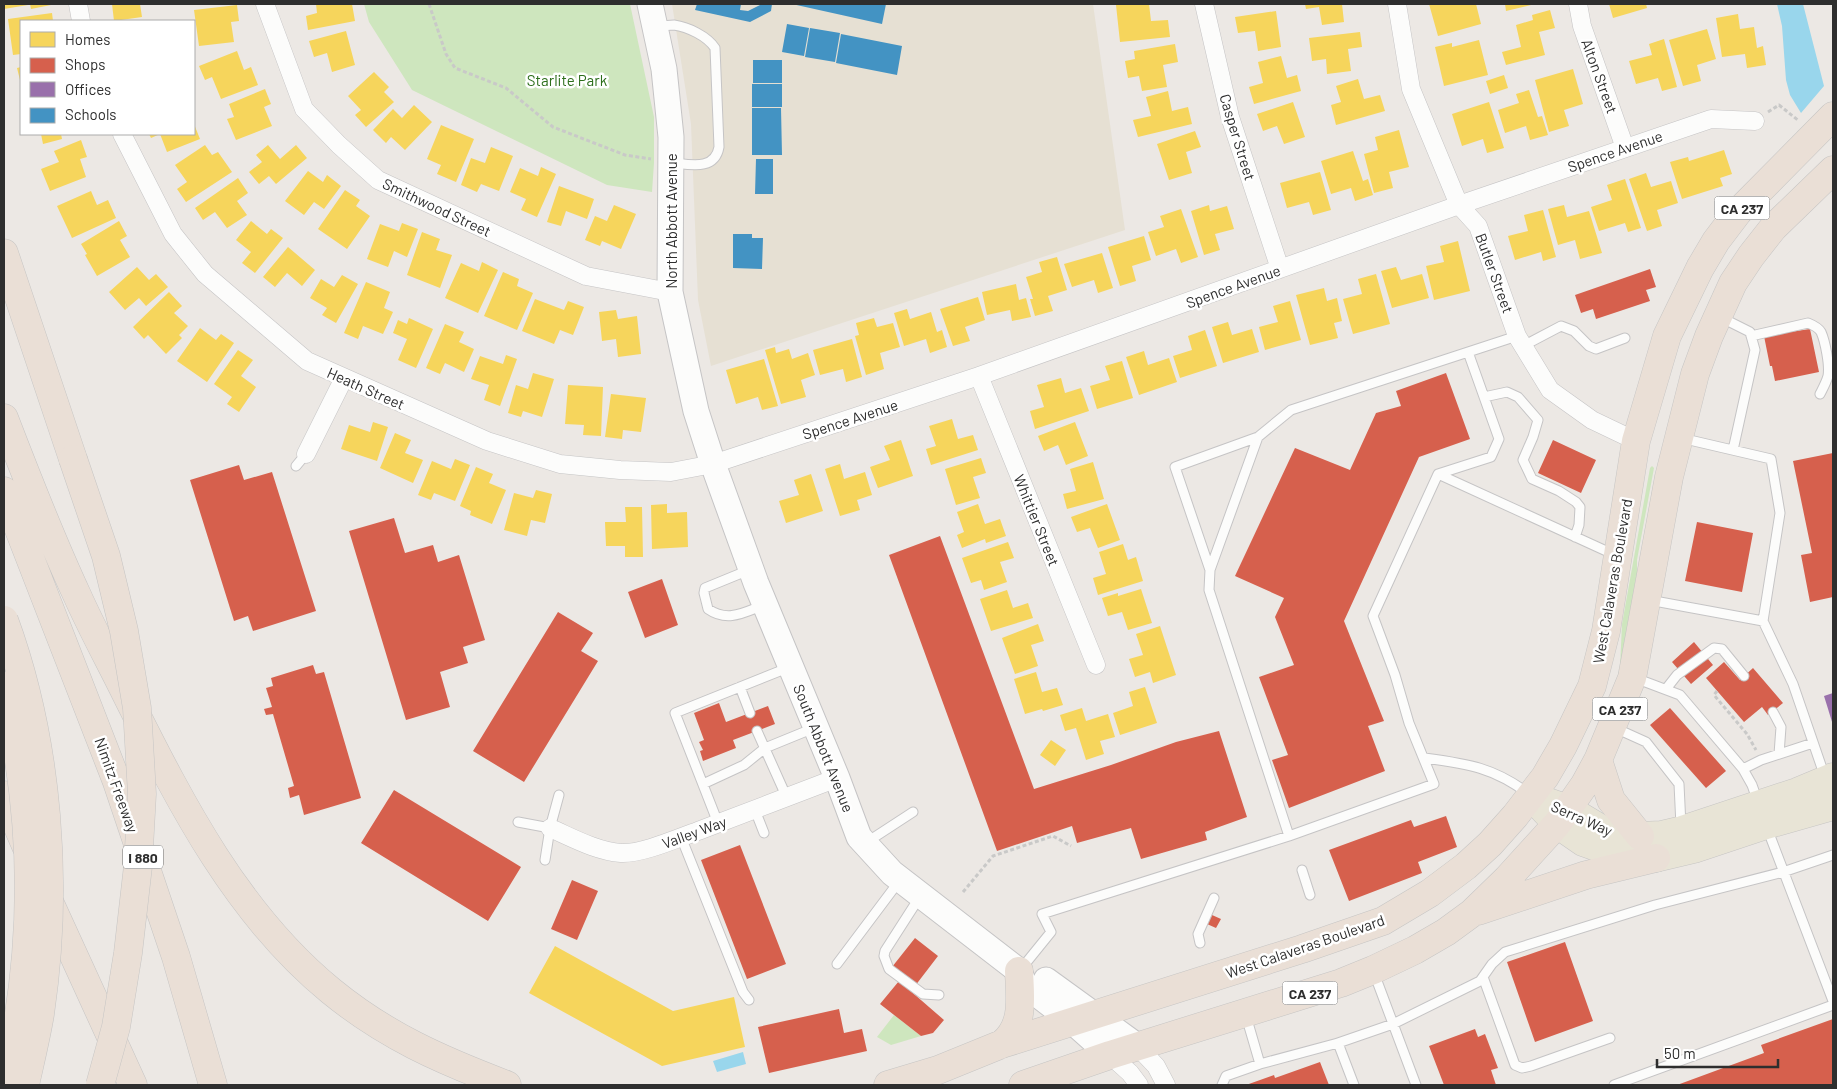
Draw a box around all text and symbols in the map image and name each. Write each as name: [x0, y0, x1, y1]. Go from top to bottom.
legend: [20, 20, 195, 135]
text: Homes: [65, 30, 110, 48]
street label: Alton Street: [1578, 36, 1622, 116]
text: Shops: [65, 55, 105, 73]
park label: Starlite Park: [527, 71, 608, 89]
text: Offices: [65, 80, 111, 98]
street label: Casper Street: [1216, 92, 1260, 182]
text: Schools: [65, 105, 117, 123]
street label: Spence Avenue: [1565, 126, 1665, 176]
street label: North Abbott Avenue: [662, 153, 680, 289]
street label: Smithwood Street: [380, 174, 494, 240]
road number: CA 237: [1714, 197, 1770, 220]
street label: Butler Street: [1472, 231, 1518, 315]
street label: Spence Avenue: [1183, 261, 1283, 311]
street label: Heath Street: [324, 363, 408, 413]
street label: Spence Avenue: [800, 395, 900, 443]
street label: Whittier Street: [1010, 472, 1064, 568]
street label: West Calaveras Boulevard: [1589, 497, 1635, 665]
street label: South Abbott Avenue: [790, 681, 858, 815]
road number: CA 237: [1592, 698, 1648, 721]
street label: Nimitz Freeway: [91, 735, 143, 835]
street label: Serra Way: [1549, 797, 1616, 840]
street label: Valley Way: [659, 812, 729, 852]
road number: I 880: [123, 846, 163, 869]
street label: West Calaveras Boulevard: [1223, 910, 1387, 982]
road number: CA 237: [1282, 981, 1338, 1004]
scale bar: [1657, 1036, 1778, 1068]
text: 50 m: [1664, 1044, 1696, 1062]

